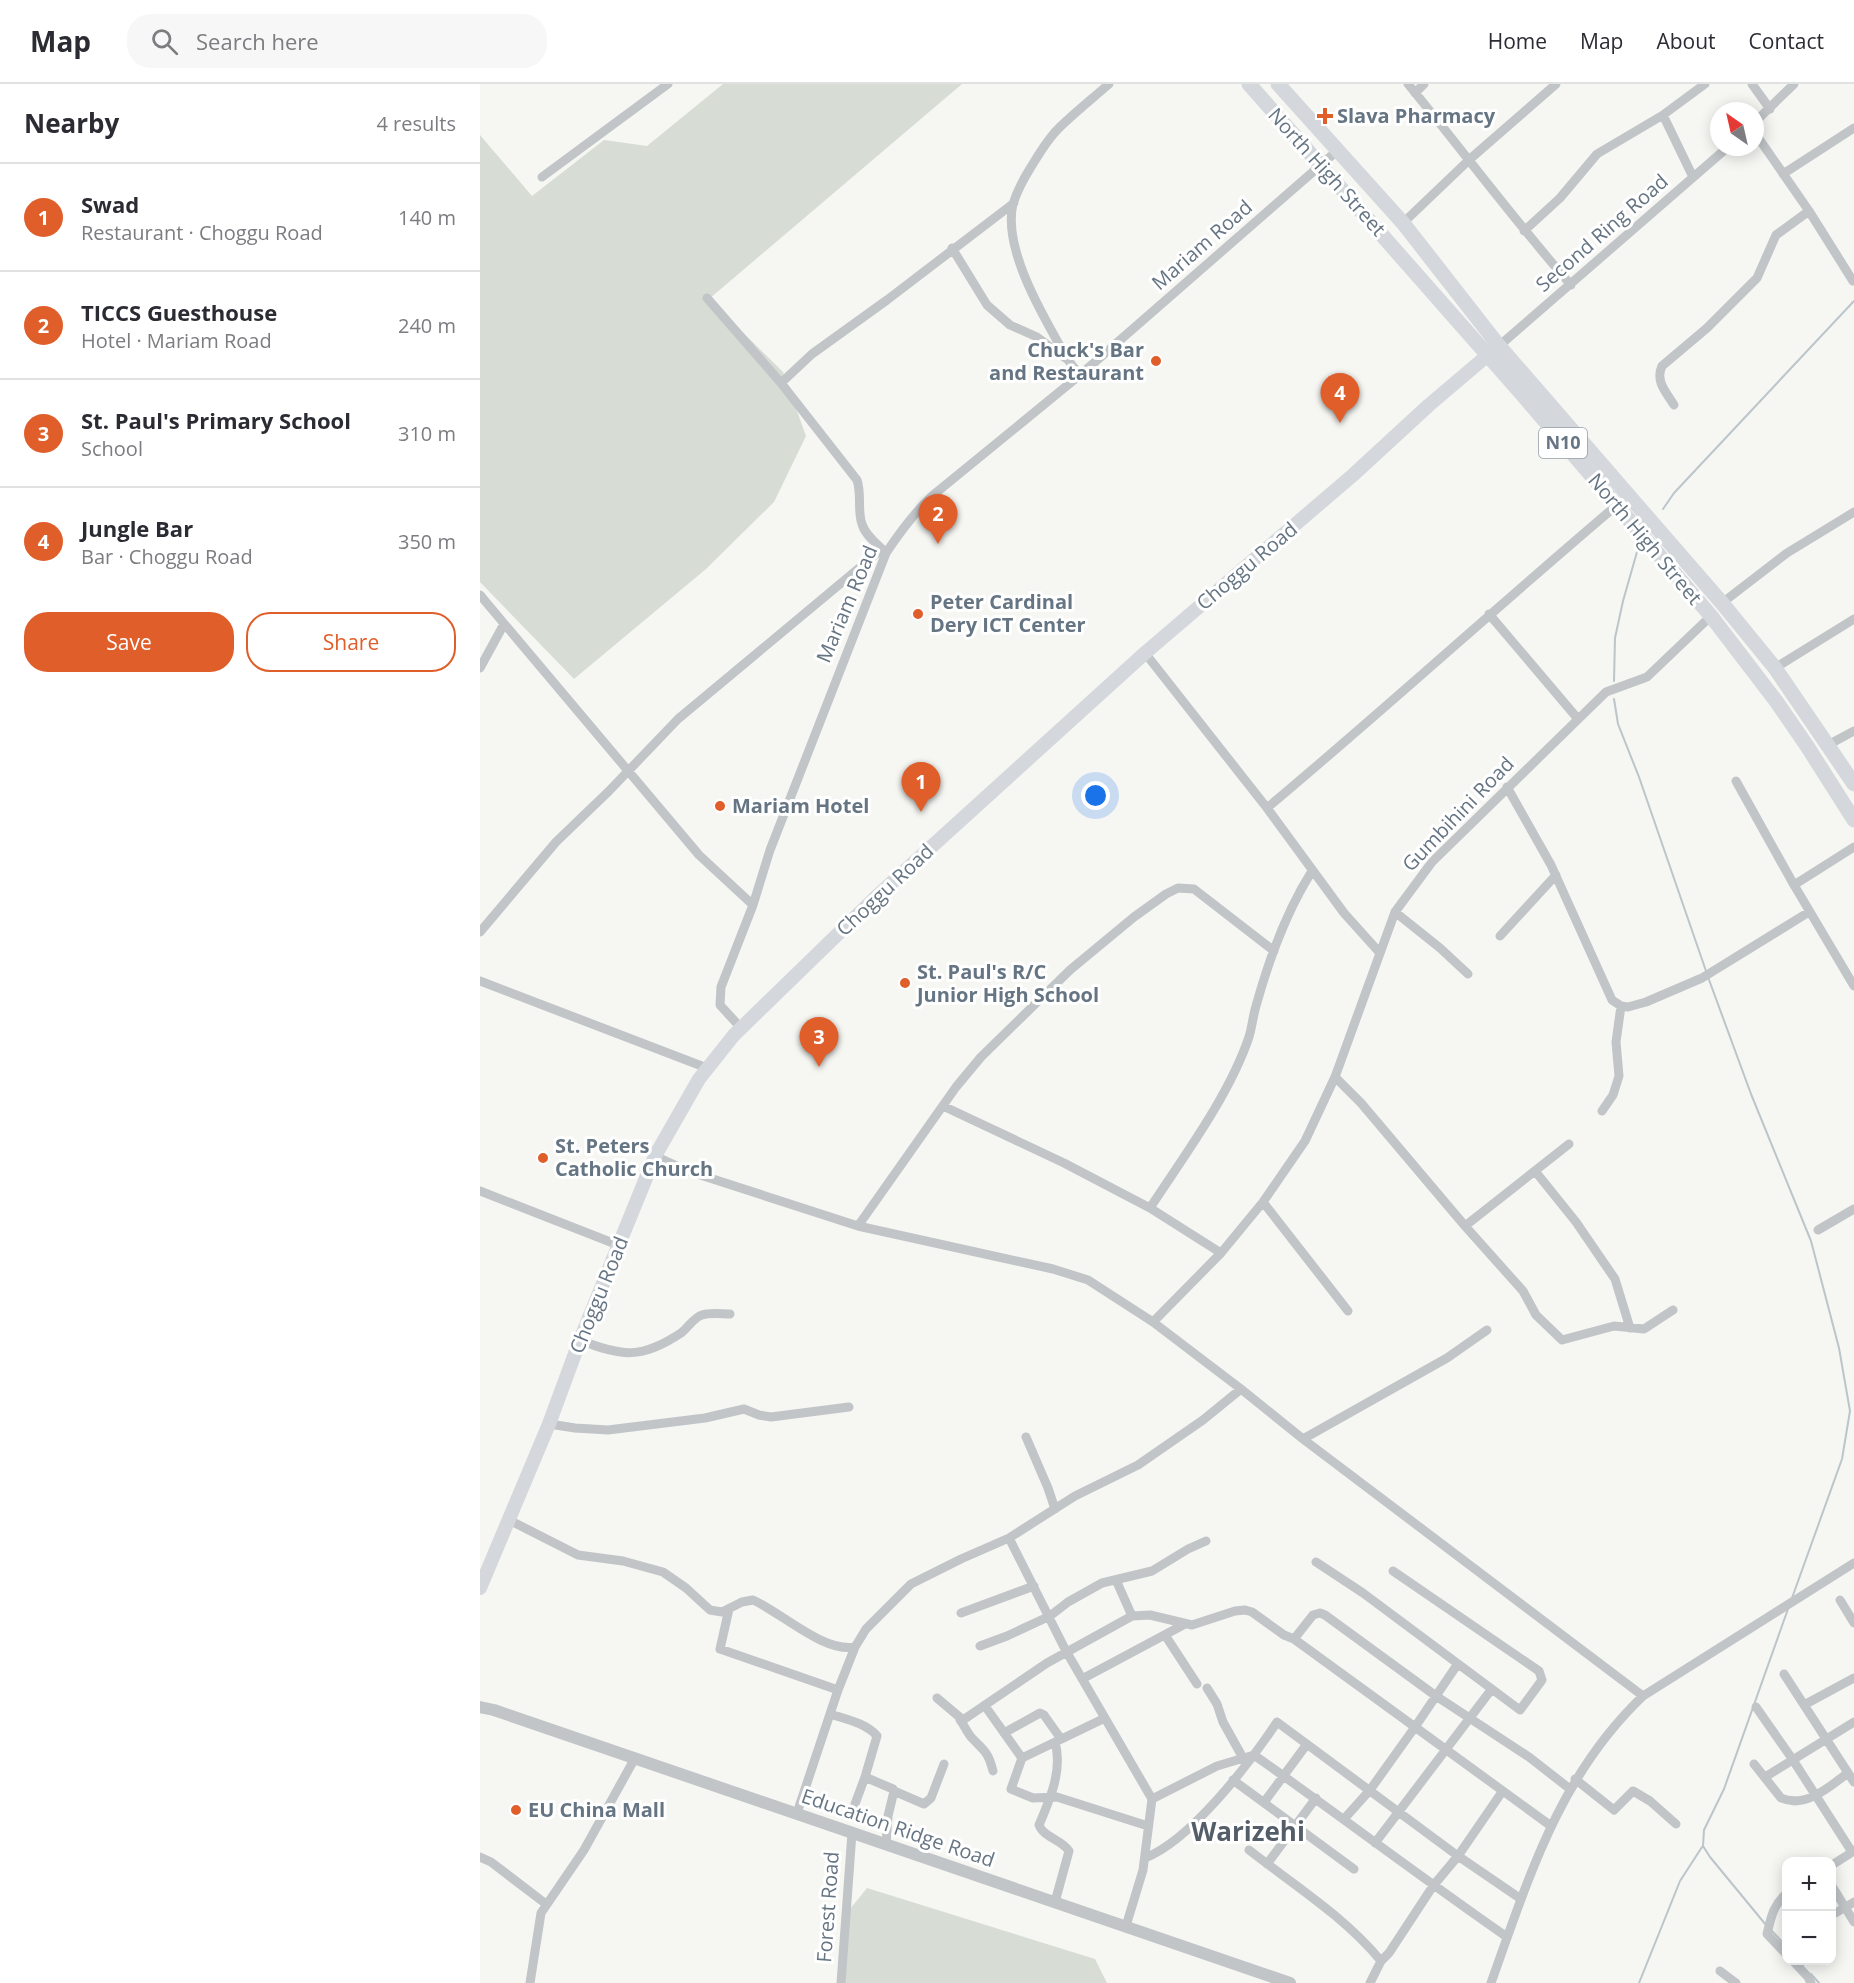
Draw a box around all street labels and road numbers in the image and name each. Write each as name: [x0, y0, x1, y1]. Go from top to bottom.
street label: North High Street: [1263, 102, 1392, 242]
street label: Second Ring Road: [1530, 168, 1674, 298]
street label: Mariam Road: [1146, 193, 1258, 296]
road number: N10: [1539, 428, 1587, 458]
street label: North High Street: [1582, 467, 1708, 610]
street label: Choggu Road: [1191, 515, 1303, 616]
street label: Mariam Road: [810, 541, 883, 667]
street label: Gumbihini Road: [1396, 750, 1520, 877]
street label: Choggu Road: [830, 838, 939, 942]
street label: Choggu Road: [563, 1232, 634, 1357]
street label: Education Ridge Road: [798, 1782, 998, 1873]
street label: Forest Road: [810, 1850, 845, 1963]

